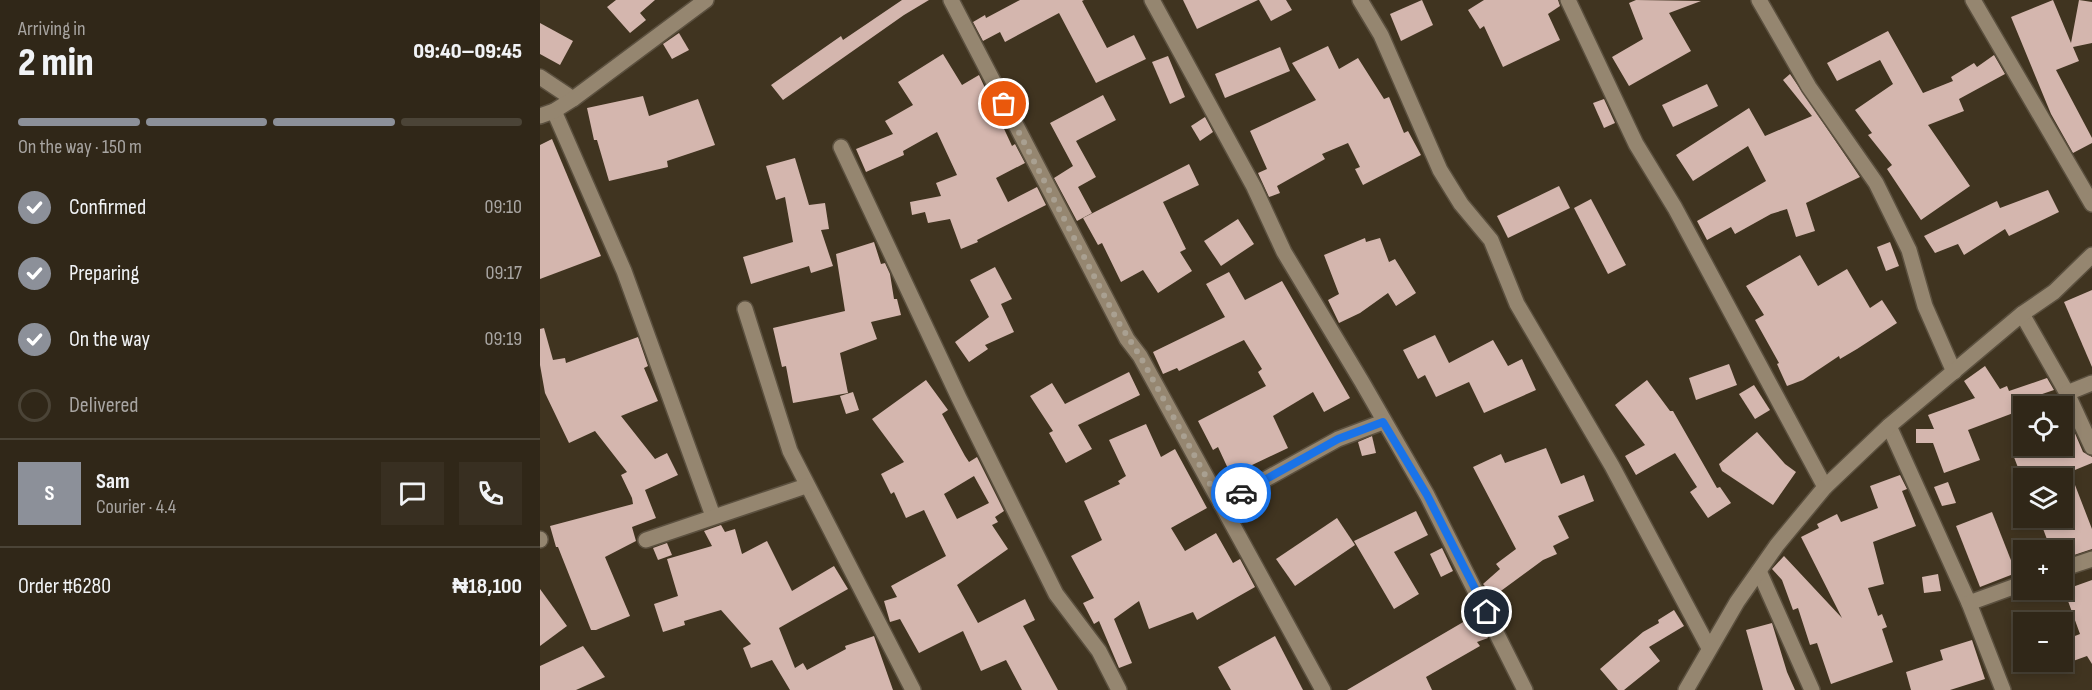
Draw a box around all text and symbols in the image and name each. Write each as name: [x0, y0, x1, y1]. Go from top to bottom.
text: Arriving in: [18, 17, 86, 41]
text: 09:40–09:45: [413, 38, 522, 65]
text: 2 min: [18, 40, 94, 87]
pin: [978, 78, 1029, 129]
icon: bag: [987, 87, 1020, 120]
text: On the way · 150 m: [18, 135, 142, 159]
icon: check: [18, 191, 51, 224]
text: Confirmed: [69, 194, 146, 221]
text: 09:10: [485, 195, 522, 219]
icon: check: [18, 257, 51, 290]
text: Preparing: [69, 260, 139, 287]
text: 09:17: [485, 261, 522, 285]
icon: check: [18, 323, 51, 356]
text: On the way: [69, 326, 150, 353]
text: 09:19: [485, 327, 522, 351]
text: Delivered: [69, 392, 138, 419]
map controls: [2013, 396, 2073, 672]
button: locate: [2013, 396, 2073, 456]
button: chat: [381, 462, 444, 525]
button: phone: [459, 462, 522, 525]
courier: [1211, 463, 1271, 523]
text: Sam: [96, 468, 130, 495]
button: layers: [2013, 468, 2073, 528]
icon: car: [1225, 477, 1258, 510]
text: S: [45, 480, 54, 507]
text: Courier · 4.4: [96, 495, 176, 519]
button: +: [2013, 540, 2073, 600]
text: Order #6280: [18, 573, 111, 600]
text: ₦18,100: [452, 573, 522, 600]
pin: [1461, 586, 1512, 637]
icon: home: [1470, 595, 1503, 628]
button: −: [2013, 612, 2073, 672]

